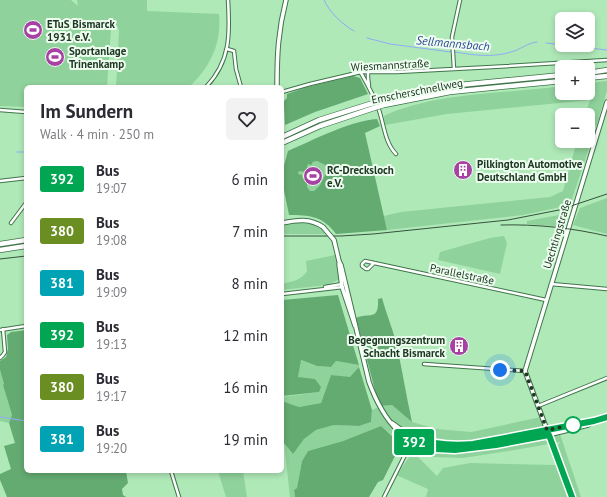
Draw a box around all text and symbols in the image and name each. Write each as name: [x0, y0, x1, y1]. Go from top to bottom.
map controls: [555, 12, 595, 148]
button: layers: [555, 12, 595, 52]
place label: ETuS Bismarck 1931 e.V.: [47, 17, 115, 44]
sports icon: ETuS Bismarck 1931 e.V.: [22, 19, 44, 41]
water label: Sellmannsbach: [416, 32, 490, 54]
place label: Sportanlage Trinenkamp: [69, 44, 127, 71]
sports icon: Sportanlage Trinenkamp: [44, 46, 66, 68]
street label: Wiesmannstraße: [351, 56, 430, 74]
button: +: [555, 60, 595, 100]
street label: Emscherschnellweg: [370, 75, 464, 107]
button: heart: [226, 98, 268, 140]
text: Im Sundern: [40, 99, 133, 123]
button: −: [555, 108, 595, 148]
text: Walk · 4 min · 250 m: [40, 126, 154, 143]
place label: Pilkington Automotive Deutschland GmbH: [477, 157, 583, 184]
building icon: Pilkington Automotive Deutschland GmbH: [452, 159, 474, 181]
text: Bus: [96, 161, 119, 180]
place label: RC-Drecksloch e.V.: [327, 163, 394, 190]
sports icon: RC-Drecksloch e.V.: [302, 165, 324, 187]
text: 392: [50, 170, 74, 188]
text: 6 min: [231, 170, 268, 189]
text: 19:07: [96, 180, 127, 197]
street label: Uechtingstraße: [540, 197, 574, 270]
text: Bus: [96, 213, 119, 232]
text: 380: [50, 222, 74, 240]
text: 7 min: [232, 222, 268, 241]
text: 19:08: [96, 232, 127, 249]
street label: Parallelstraße: [429, 260, 496, 288]
text: Bus: [96, 265, 119, 284]
text: 381: [50, 274, 74, 292]
text: 8 min: [231, 274, 268, 293]
text: 19:09: [96, 284, 127, 301]
text: Bus: [96, 317, 119, 336]
text: 392: [50, 326, 74, 344]
text: 12 min: [223, 326, 268, 345]
place label: Begegnungszentrum Schacht Bismarck: [348, 333, 446, 360]
building icon: Begegnungszentrum Schacht Bismarck: [448, 335, 470, 357]
text: 19:13: [96, 336, 127, 353]
your location: [490, 360, 510, 380]
text: Bus: [96, 369, 119, 388]
text: 380: [50, 378, 74, 396]
text: 16 min: [223, 378, 268, 397]
text: 19:17: [96, 388, 127, 405]
unlabelled marker: [564, 416, 582, 434]
text: Bus: [96, 421, 119, 440]
line badge: 392: [391, 429, 437, 455]
text: 381: [50, 430, 74, 448]
text: 19 min: [223, 430, 268, 449]
text: 392: [402, 433, 426, 451]
text: 19:20: [96, 440, 127, 457]

